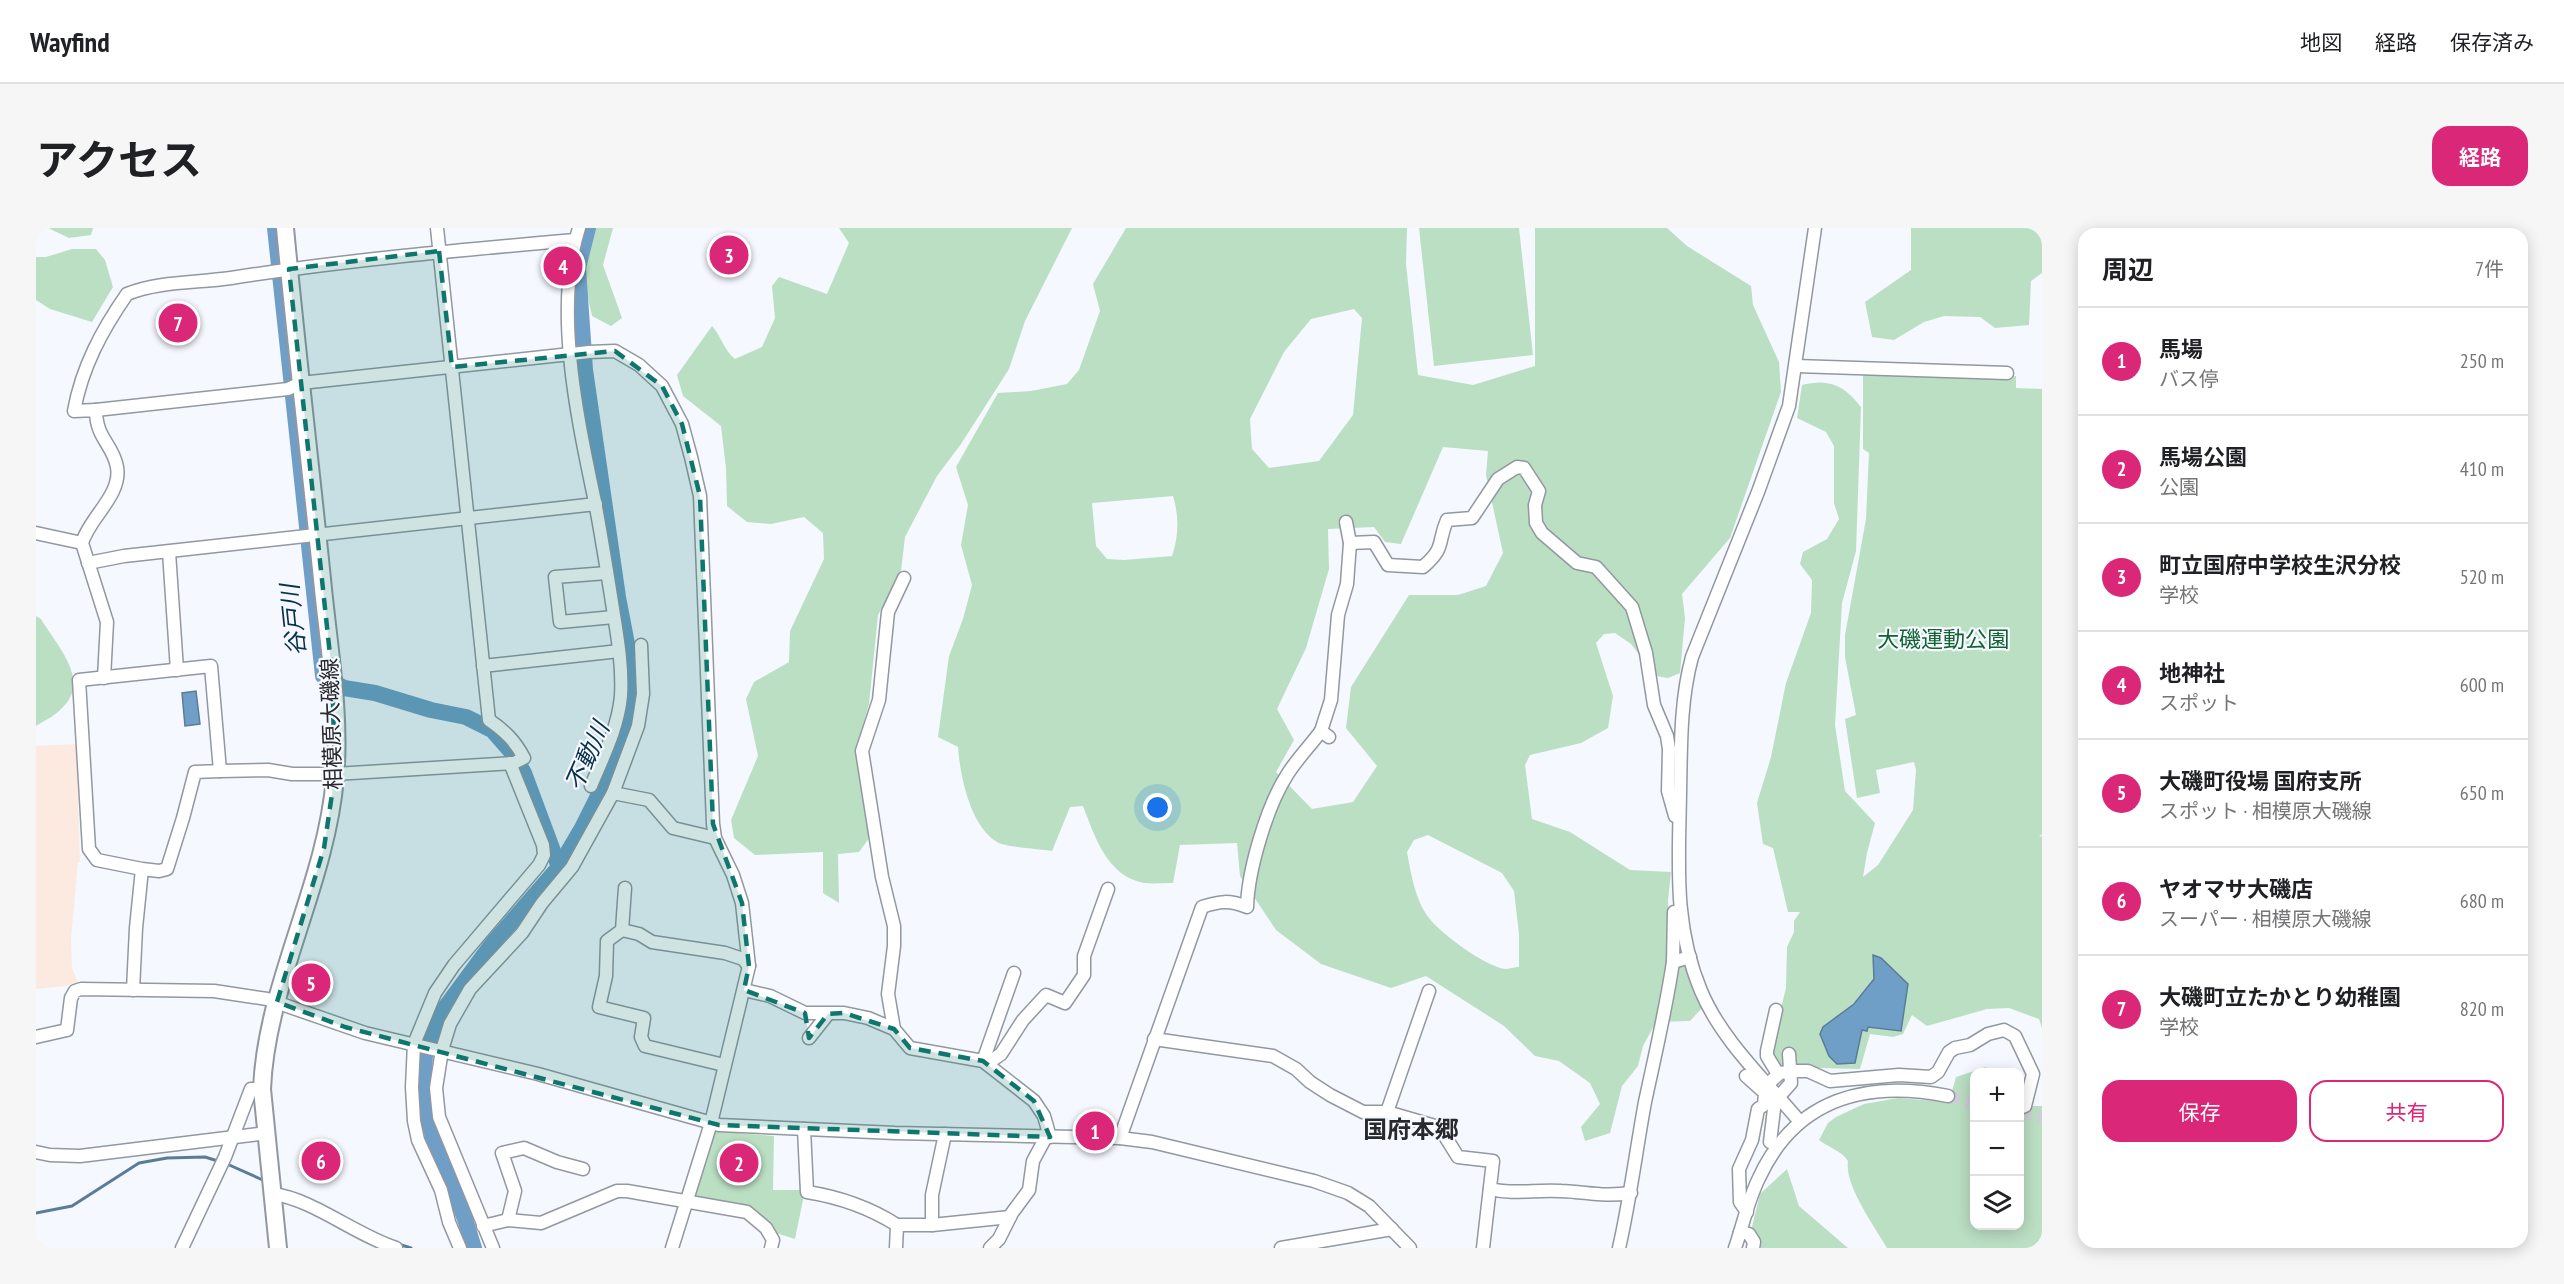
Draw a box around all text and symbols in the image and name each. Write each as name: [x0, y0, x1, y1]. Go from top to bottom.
text: Wayfind: [30, 23, 110, 60]
text: 地図: [2300, 29, 2342, 56]
text: 経路: [2375, 29, 2417, 56]
text: 保存済み: [2450, 29, 2534, 56]
button: 経路: [2432, 126, 2528, 186]
text: アクセス: [36, 132, 202, 187]
pin: 3: [710, 232, 748, 278]
pin: 4: [544, 243, 582, 288]
text: 周辺: [2102, 253, 2154, 286]
text: 7件: [2475, 256, 2504, 282]
pin: 7: [158, 300, 198, 346]
text: 馬場: [2159, 335, 2203, 363]
text: 1: [2117, 348, 2126, 374]
text: 250 m: [2460, 348, 2504, 374]
text: バス停: [2159, 366, 2219, 392]
text: 馬場公園: [2159, 443, 2247, 471]
text: 2: [2117, 456, 2126, 482]
text: 410 m: [2460, 456, 2504, 482]
text: 公園: [2159, 474, 2199, 500]
text: 町立国府中学校生沢分校: [2159, 551, 2401, 579]
text: 3: [2117, 564, 2126, 590]
text: 520 m: [2460, 564, 2504, 590]
water label: 谷戸川: [274, 580, 312, 657]
text: 学校: [2159, 582, 2199, 608]
park label: 大磯運動公園: [1877, 625, 2009, 653]
street label: 相模原大磯線: [315, 658, 347, 790]
text: 地神社: [2159, 659, 2225, 687]
text: 4: [2117, 672, 2126, 698]
text: 600 m: [2460, 672, 2504, 698]
text: スポット: [2159, 690, 2239, 716]
water label: 不動川: [558, 714, 617, 795]
text: 大磯町役場 国府支所: [2159, 767, 2362, 795]
text: 5: [2117, 780, 2126, 806]
text: 650 m: [2460, 780, 2504, 806]
your location: [1143, 793, 1172, 822]
text: スポット · 相模原大磯線: [2159, 798, 2372, 824]
text: ヤオマサ大磯店: [2159, 875, 2313, 903]
text: 6: [2117, 888, 2126, 914]
text: 680 m: [2460, 888, 2504, 914]
text: スーパー · 相模原大磯線: [2159, 906, 2372, 932]
pin: 5: [292, 960, 330, 1005]
text: 大磯町立たかとり幼稚園: [2159, 983, 2401, 1011]
text: 7: [2117, 996, 2126, 1022]
text: 820 m: [2460, 996, 2504, 1022]
text: 学校: [2159, 1014, 2199, 1040]
map controls: [1970, 1068, 2024, 1230]
button: +: [1970, 1068, 2024, 1122]
button: 保存: [2102, 1080, 2297, 1142]
button: 共有: [2309, 1080, 2504, 1142]
pin: 1: [1076, 1108, 1114, 1154]
district label: 国府本郷: [1363, 1114, 1459, 1145]
button: −: [1970, 1122, 2024, 1176]
pin: 6: [302, 1138, 340, 1184]
pin: 2: [720, 1140, 758, 1186]
button: layers: [1970, 1176, 2024, 1230]

